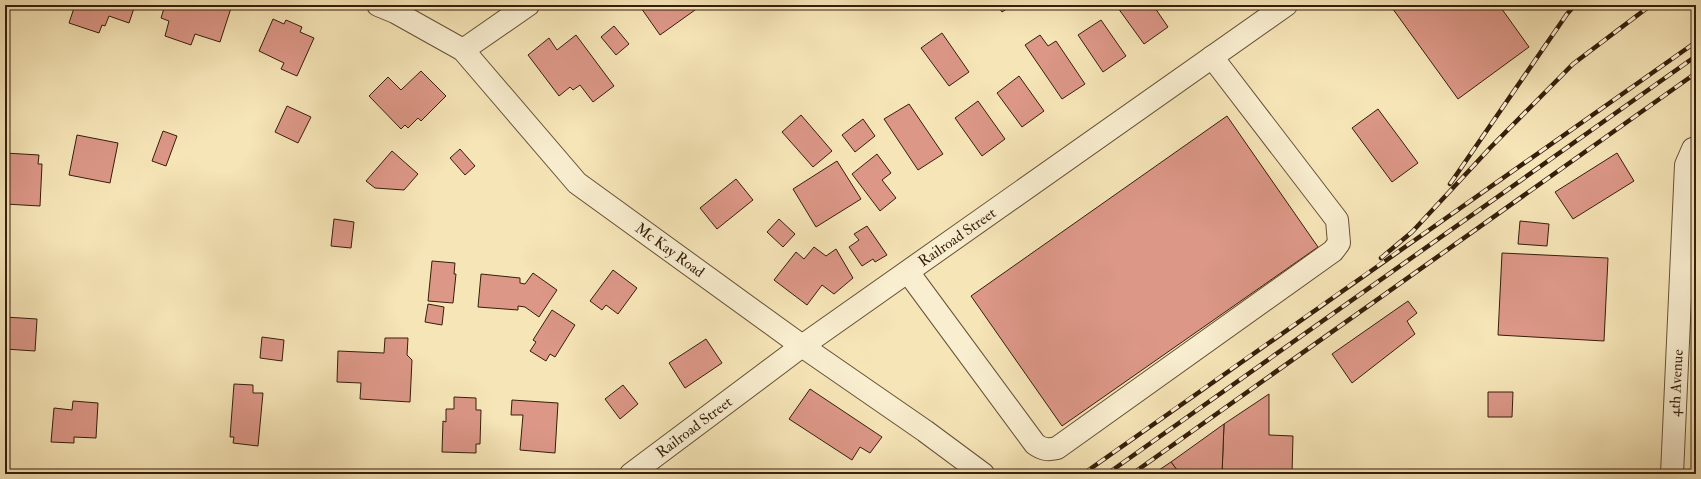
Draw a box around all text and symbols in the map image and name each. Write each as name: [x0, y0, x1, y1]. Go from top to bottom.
street label: Railroad Street: [915, 204, 1000, 271]
street label: Mc Kay Road: [631, 219, 709, 282]
street label: 4th Avenue: [1665, 349, 1688, 417]
street label: Railroad Street: [653, 393, 736, 462]

